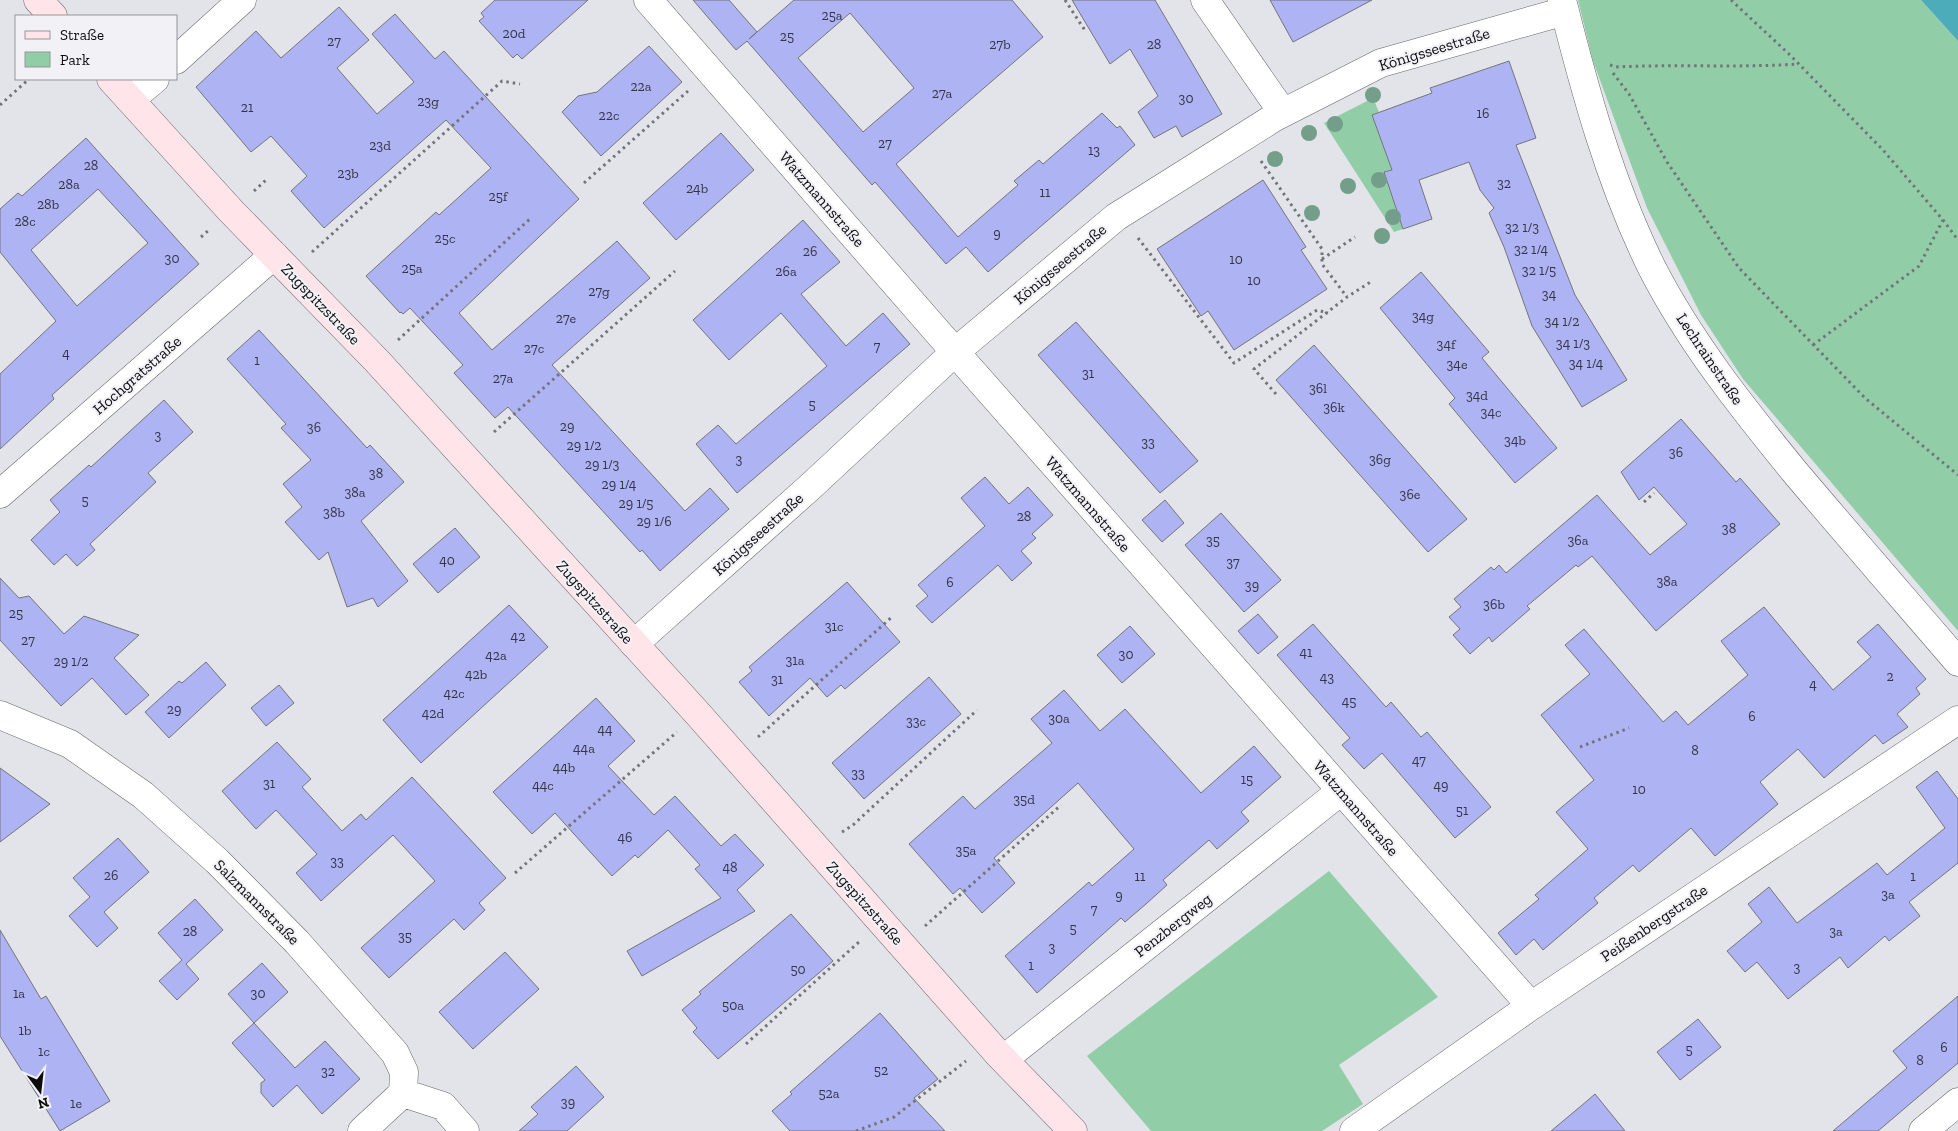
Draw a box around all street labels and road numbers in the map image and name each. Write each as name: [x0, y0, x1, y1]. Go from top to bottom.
street label: Königsseestraße: [1376, 23, 1492, 75]
street label: Watzmannstraße: [775, 147, 869, 251]
street label: Königsseestraße: [1010, 220, 1110, 308]
street label: Zugspitzstraße: [277, 259, 365, 349]
street label: Lechrainstraße: [1672, 310, 1748, 408]
street label: Hochgratstraße: [89, 331, 185, 419]
street label: Watzmannstraße: [1041, 452, 1135, 556]
street label: Königsseestraße: [709, 488, 807, 580]
street label: Zugspitzstraße: [553, 556, 637, 648]
street label: Watzmannstraße: [1309, 756, 1403, 860]
street label: Salzmannstraße: [210, 855, 304, 949]
street label: Zugspitzstraße: [823, 857, 907, 949]
street label: Peißenbergstraße: [1597, 880, 1711, 966]
street label: Penzbergweg: [1131, 889, 1216, 961]

